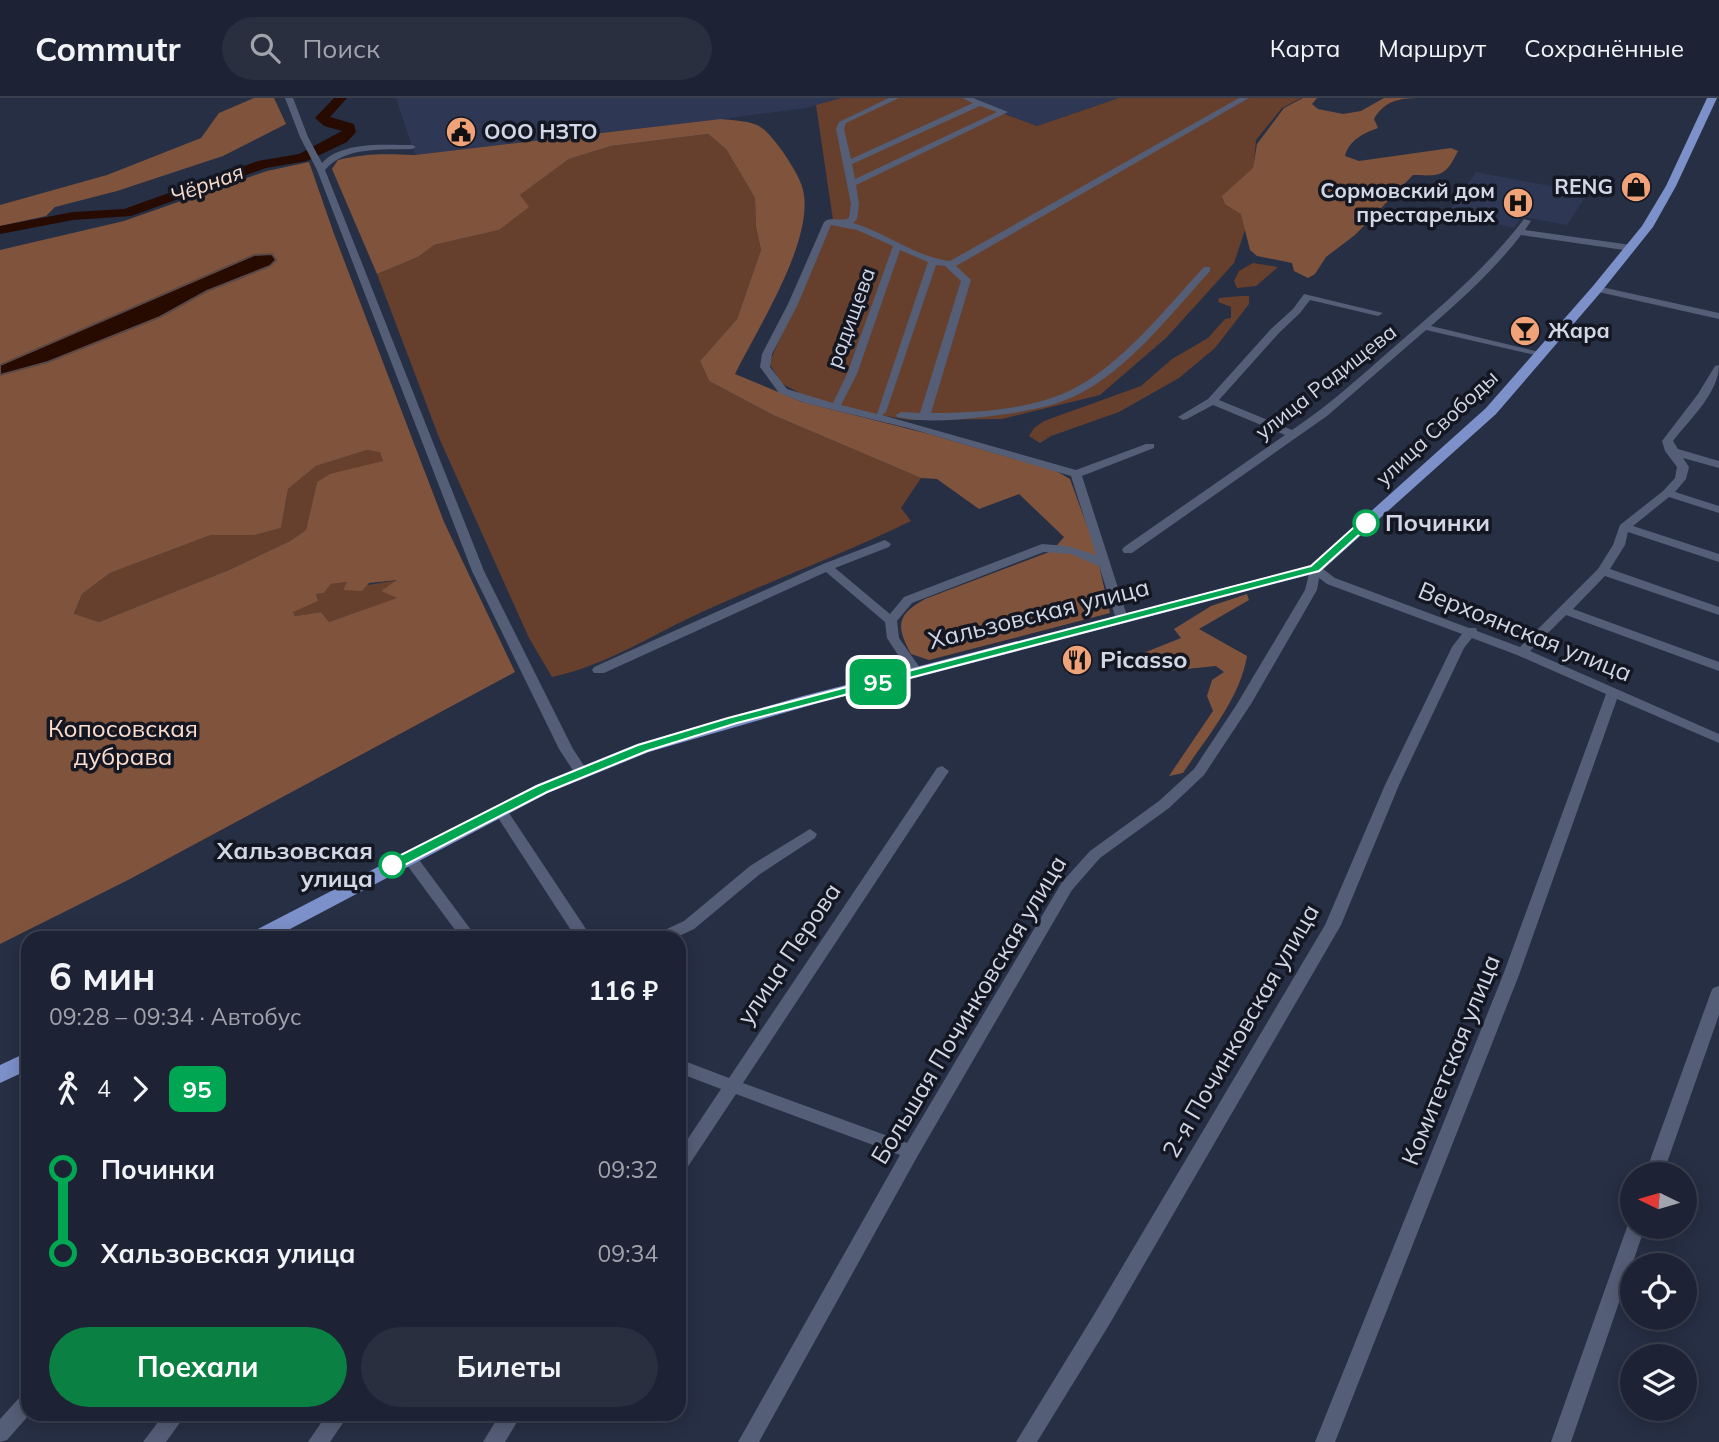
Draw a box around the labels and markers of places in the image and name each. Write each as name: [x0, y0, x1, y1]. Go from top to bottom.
public building icon: ООО НЗТО: [444, 115, 478, 149]
place label: ООО НЗТО: [484, 118, 598, 144]
shop icon: RENG: [1619, 170, 1653, 204]
place label: RENG: [1554, 173, 1613, 199]
place label: Сормовский дом престарелых: [1320, 177, 1495, 227]
hospital icon: Сормовский дом престарелых: [1501, 186, 1535, 220]
bar icon: Жара: [1508, 314, 1542, 348]
place label: Жара: [1548, 317, 1610, 343]
place label: Починки: [1385, 507, 1490, 537]
marker: Починки: [1353, 510, 1379, 536]
restaurant icon: Picasso: [1060, 643, 1094, 677]
place label: Picasso: [1100, 644, 1187, 674]
place label: Хальзовская улица: [216, 835, 373, 893]
marker: Хальзовская улица: [379, 852, 405, 878]

